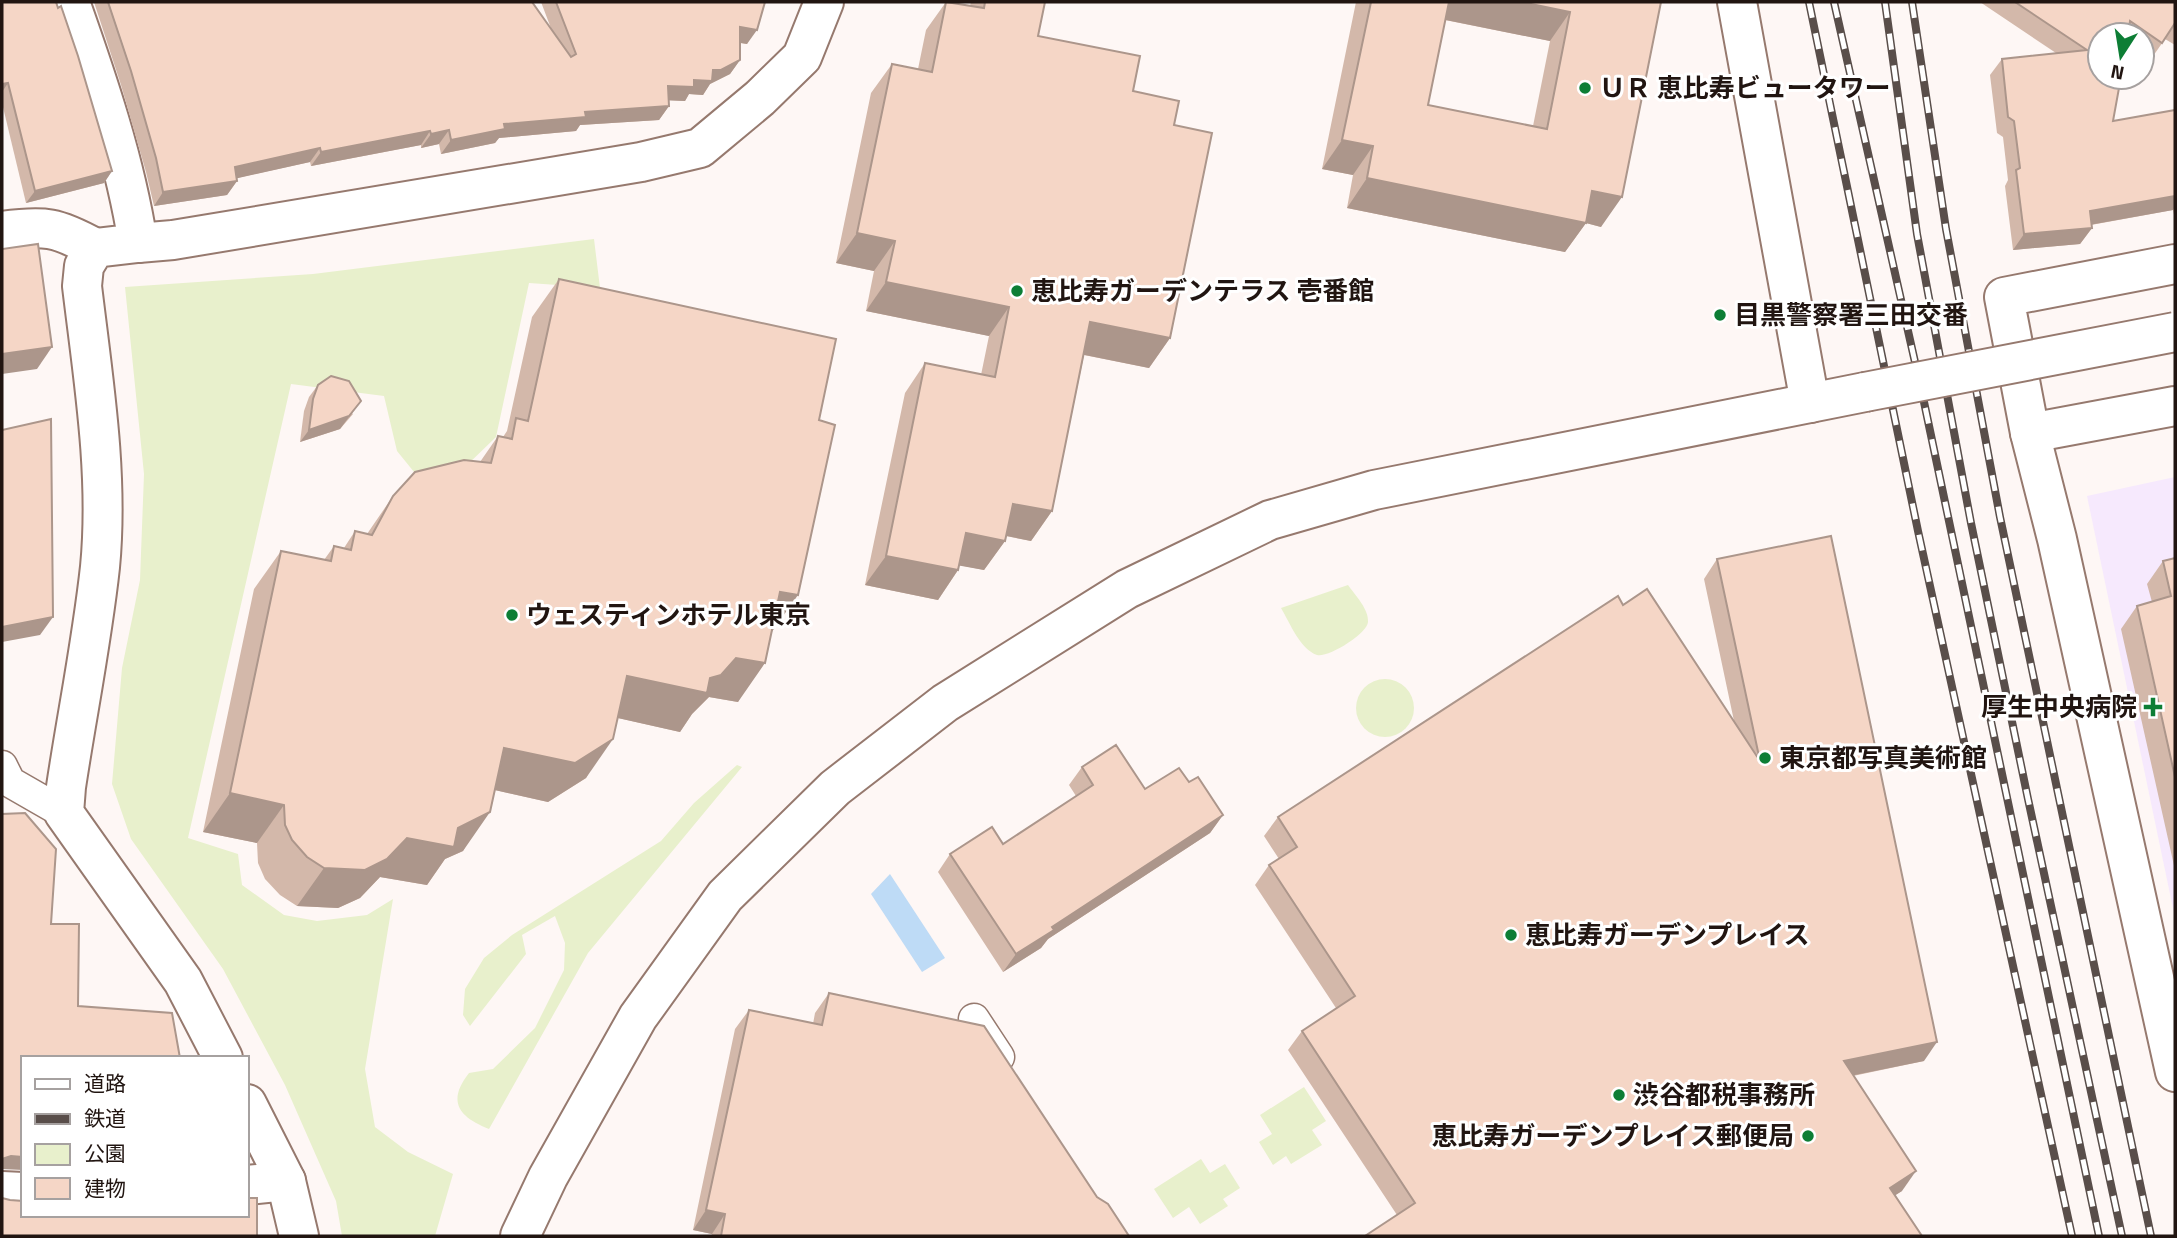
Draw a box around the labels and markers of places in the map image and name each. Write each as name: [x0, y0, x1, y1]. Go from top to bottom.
place label: ＵＲ 恵比寿ビュータワー: [1599, 68, 1891, 107]
marker: ＵＲ 恵比寿ビュータワー: [1577, 80, 1593, 96]
place label: 恵比寿ガーデンテラス 壱番館: [1031, 271, 1374, 310]
marker: 恵比寿ガーデンテラス 壱番館: [1009, 283, 1025, 299]
place label: 目黒警察署三田交番: [1734, 295, 1968, 334]
marker: 目黒警察署三田交番: [1712, 307, 1728, 323]
place label: ウェスティンホテル東京: [526, 595, 810, 634]
marker: ウェスティンホテル東京: [504, 607, 520, 623]
place label: 厚生中央病院: [1981, 687, 2137, 726]
marker: 厚生中央病院: [2143, 697, 2163, 717]
place label: 東京都写真美術館: [1779, 738, 1987, 777]
marker: 東京都写真美術館: [1757, 750, 1773, 766]
place label: 恵比寿ガーデンプレイス: [1525, 915, 1809, 954]
marker: 恵比寿ガーデンプレイス: [1503, 927, 1519, 943]
place label: 渋谷都税事務所: [1633, 1075, 1815, 1114]
marker: 渋谷都税事務所: [1611, 1087, 1627, 1103]
place label: 恵比寿ガーデンプレイス郵便局: [1432, 1116, 1794, 1155]
marker: 恵比寿ガーデンプレイス郵便局: [1800, 1128, 1816, 1144]

